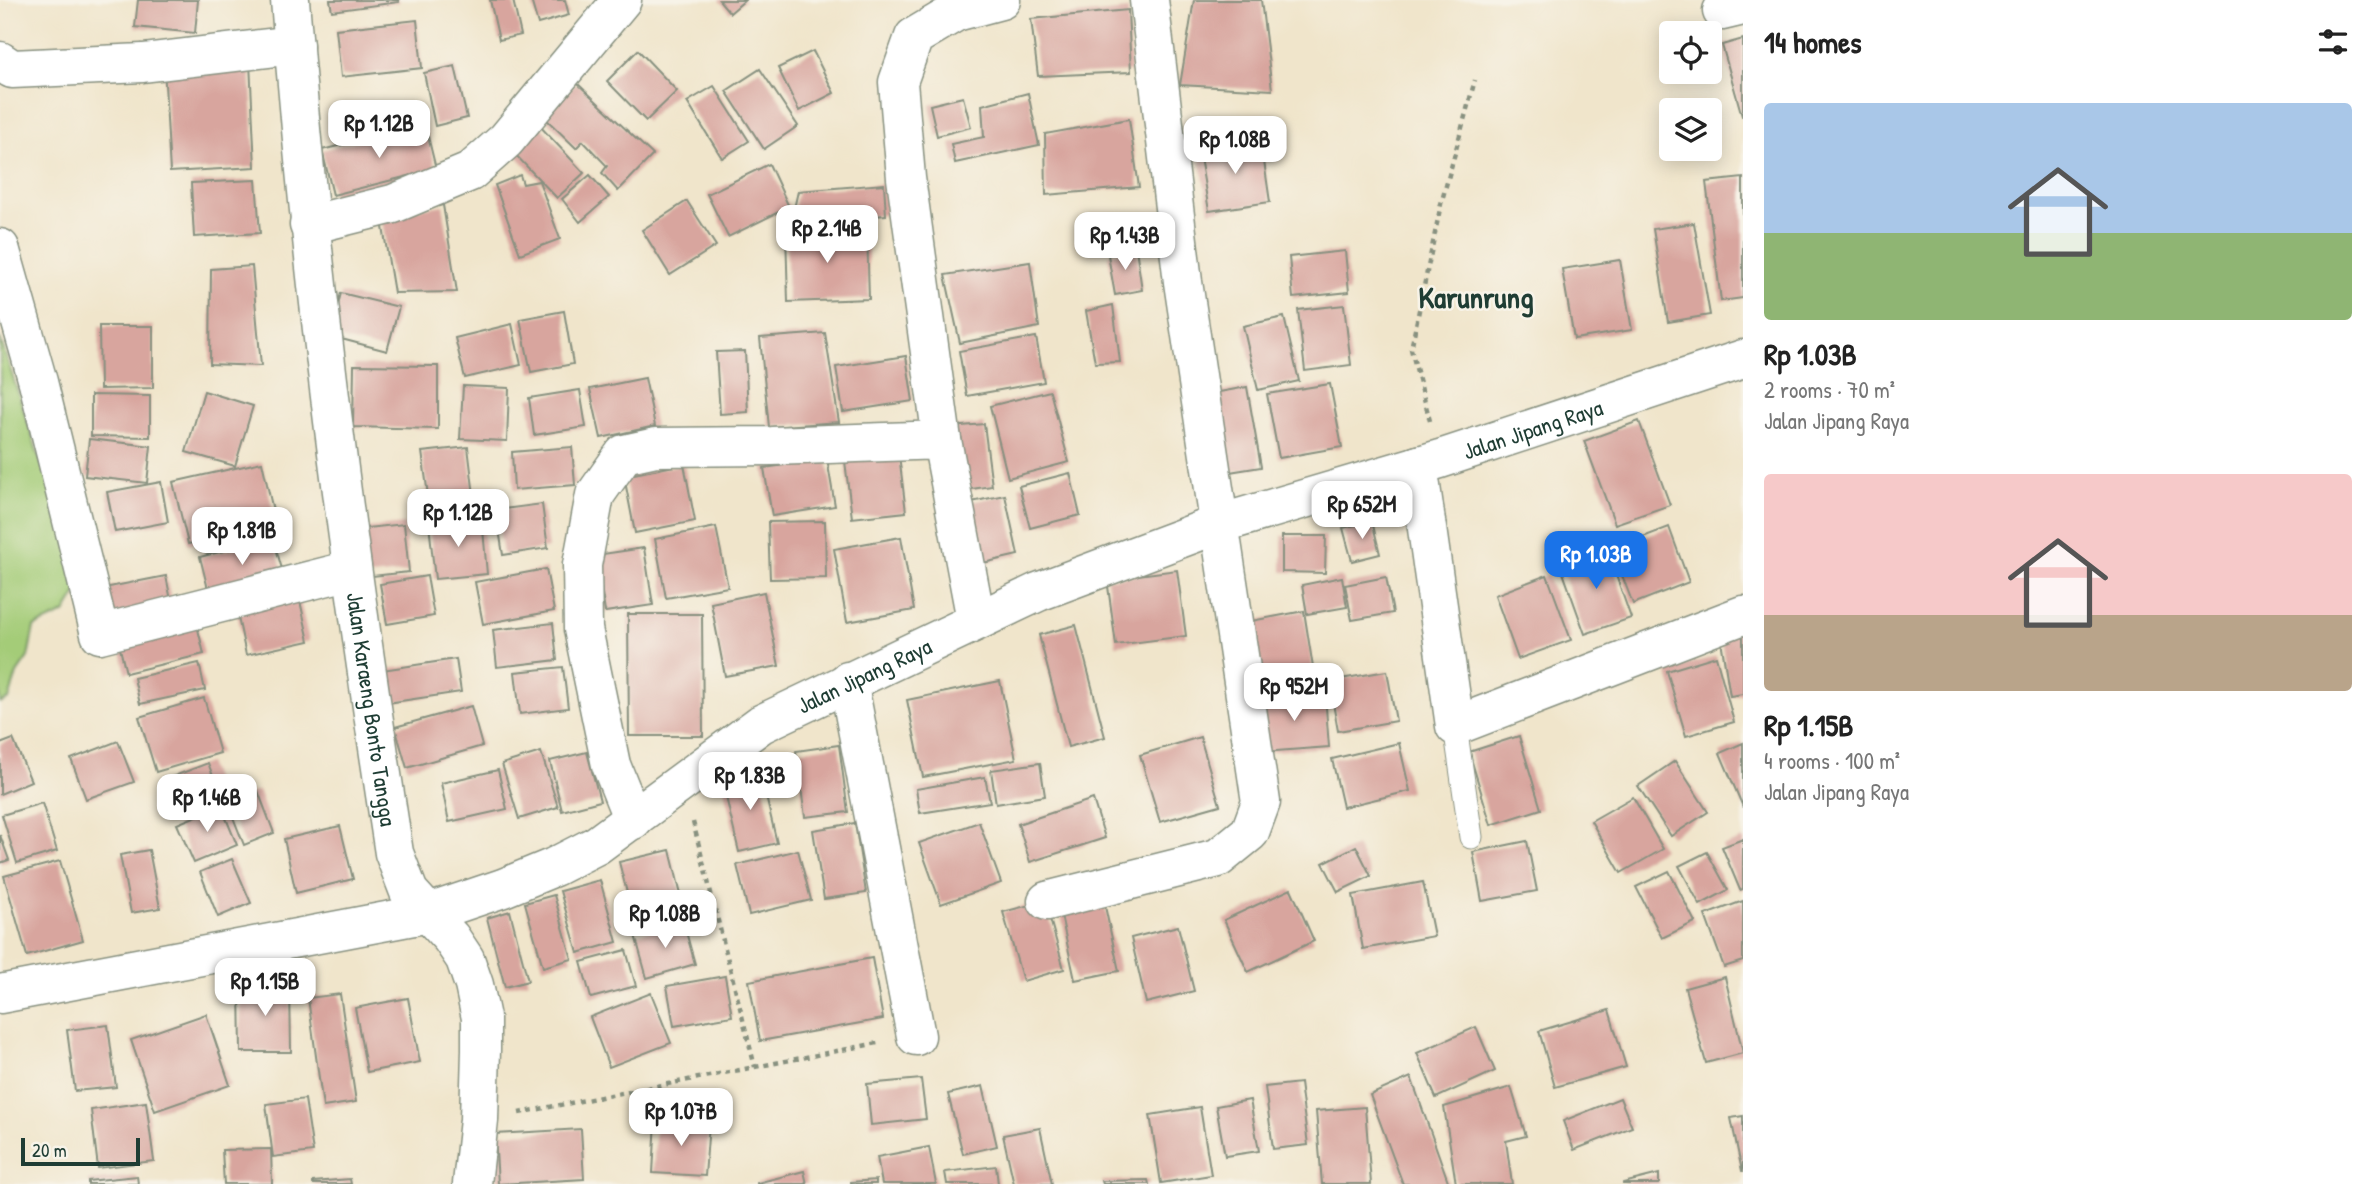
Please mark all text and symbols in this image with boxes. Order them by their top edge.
map controls [1659,21,1722,161]
button: locate [1659,21,1722,84]
text: 14 homes [1764,22,1862,62]
icon: filters [2314,23,2352,61]
button: layers [1659,98,1722,161]
pin: Rp 1.12B [307,100,451,160]
text: Rp 1.12B [344,107,414,138]
pin: Rp 1.08B [1163,116,1307,176]
text: Rp 1.08B [1200,123,1270,154]
icon: home [1995,149,2121,275]
pin: Rp 2.14B [755,205,899,265]
text: Rp 2.14B [792,212,862,243]
pin: Rp 1.43B [1053,212,1197,272]
text: Rp 1.43B [1090,219,1160,250]
district label: Karunrung [1418,277,1534,318]
text: Rp 1.03B [1764,334,1857,374]
text: 2 rooms · 70 m² [1764,374,1895,405]
street label: Jalan Jipang Raya [1459,391,1606,466]
text: Jalan Jipang Raya [1764,405,1909,436]
pin: Rp 652M [1297,482,1427,541]
text: Rp 652M [1328,488,1396,519]
pin: Rp 1.12B [386,490,530,549]
text: Rp 1.12B [423,496,493,527]
pin: Rp 1.81B [170,508,314,567]
text: Rp 1.81B [208,514,276,545]
icon: home [1995,520,2121,646]
pin: Rp 1.03B [1524,532,1668,591]
text: Rp 1.03B [1560,538,1632,569]
street label: Jalan Karaeng Bonto Tangga [340,590,405,828]
street label: Jalan Jipang Raya [792,630,936,720]
pin: Rp 952M [1229,664,1359,723]
text: Rp 952M [1260,670,1328,701]
text: Rp 1.15B [1764,705,1853,745]
text: 4 rooms · 100 m² [1764,745,1900,776]
pin: Rp 1.83B [678,752,822,812]
text: Rp 1.83B [715,759,785,790]
pin: Rp 1.46B [135,774,279,834]
text: Jalan Jipang Raya [1764,776,1909,807]
text: Rp 1.46B [173,781,241,812]
pin: Rp 1.08B [593,890,737,950]
text: Rp 1.08B [630,897,700,928]
pin: Rp 1.15B [193,958,337,1018]
text: Rp 1.15B [231,965,299,996]
pin: Rp 1.07B [609,1088,753,1148]
text: Rp 1.07B [645,1095,717,1126]
scale bar [21,1135,140,1167]
text: 20 m [32,1137,67,1163]

